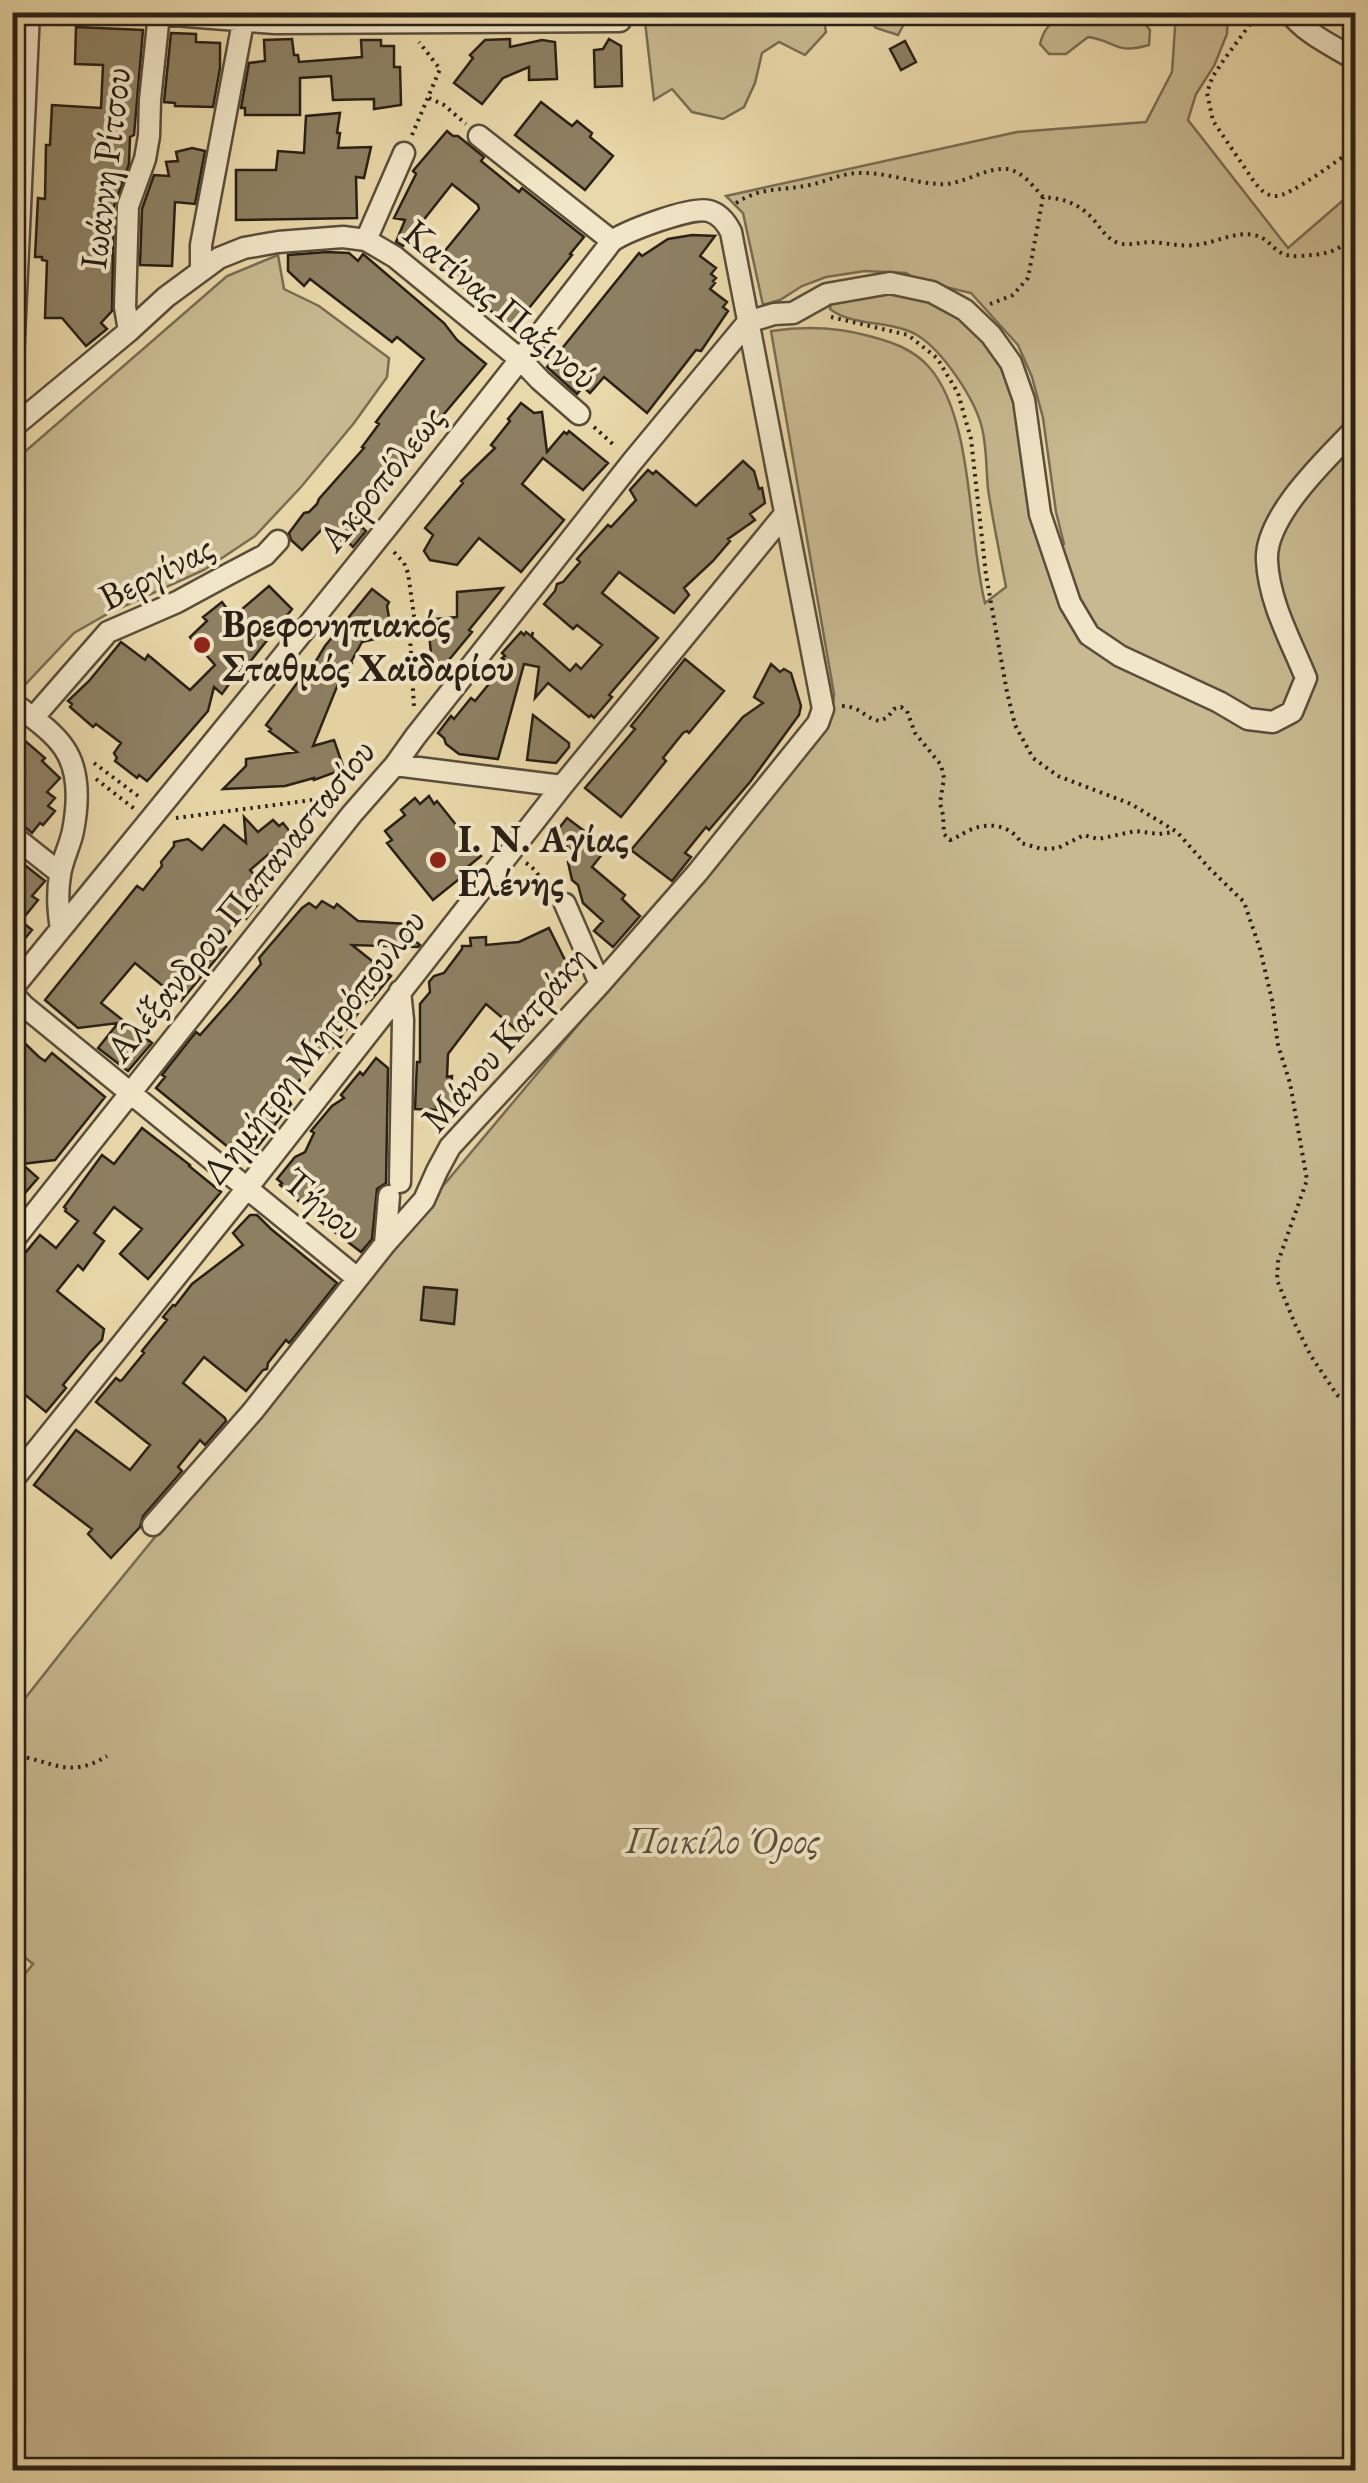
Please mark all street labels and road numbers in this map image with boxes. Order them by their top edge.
street label: Ιωάννη Ρίτσου [68,64,141,272]
street label: Κατίνας Παξινού [394,208,609,399]
street label: Ακροπόλεως [306,394,455,562]
street label: Βεργίνας [90,522,221,621]
street label: Αλέξανδρου Παπαναστασίου [93,728,385,1072]
street label: Δημήτρη Μητρόπουλου [189,898,436,1194]
street label: Μάνου Κατράκη [410,934,600,1142]
street label: Τήνου [273,1156,374,1251]

